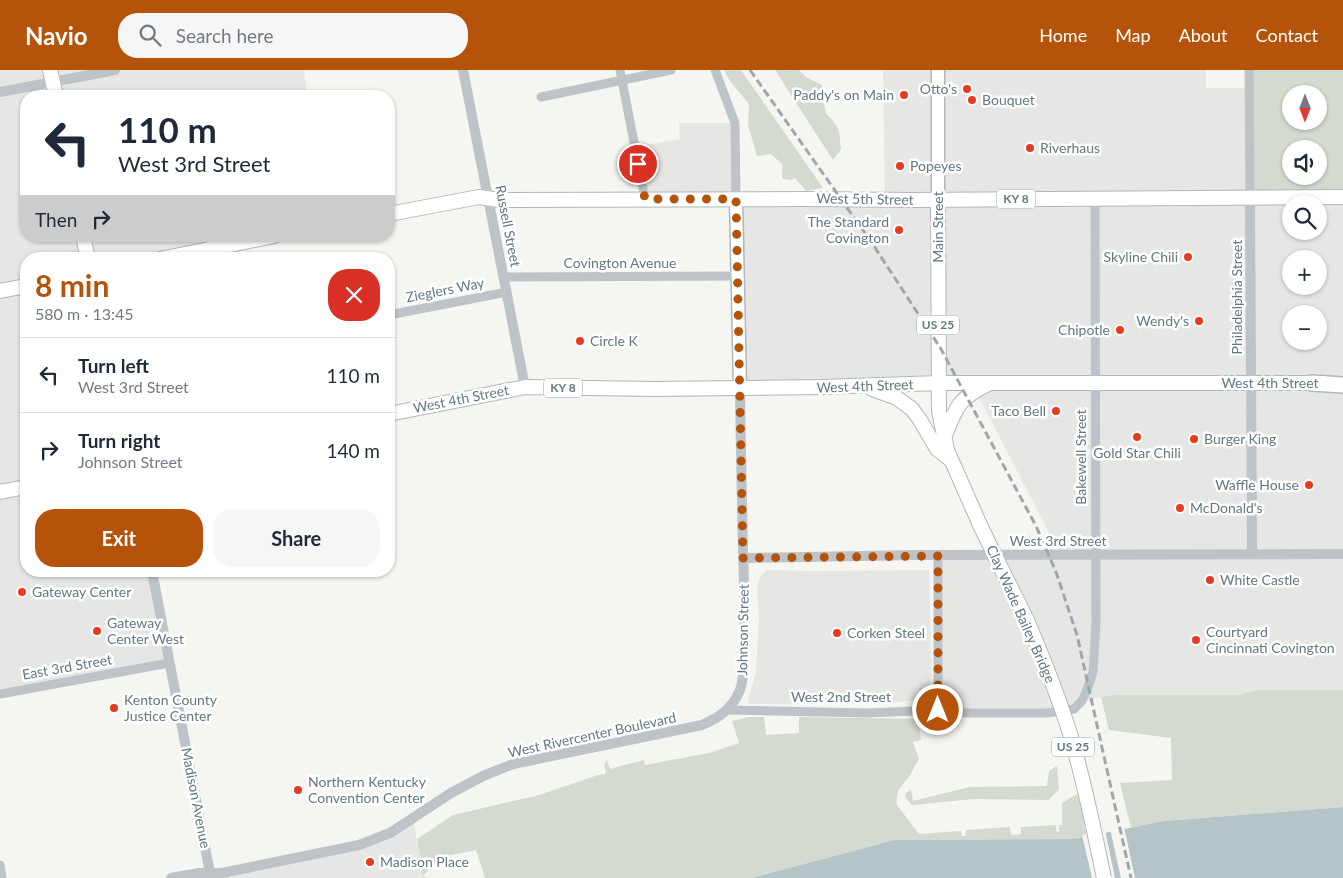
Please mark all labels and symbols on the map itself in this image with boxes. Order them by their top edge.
place label: Otto's [920,80,957,97]
marker: Otto's [961,83,973,95]
north arrow [1282,85,1328,130]
place label: Paddy's on Main [793,86,894,103]
marker: Paddy's on Main [898,89,910,101]
place label: Bouquet [982,91,1035,108]
marker: Bouquet [966,94,978,106]
place label: Riverhaus [1040,139,1100,156]
marker: Riverhaus [1024,142,1036,154]
pin [617,143,659,185]
place label: Popeyes [910,157,962,174]
marker: Popeyes [894,160,906,172]
street label: Russell Street [492,184,525,268]
street label: West 5th Street [816,189,914,208]
road number: KY 8 [997,190,1035,208]
street label: Main Street [929,191,946,263]
place label: The Standard Covington [808,213,889,246]
marker: The Standard Covington [893,224,905,236]
street label: Philadelphia Street [1228,240,1245,354]
place label: Skyline Chili [1104,248,1178,265]
marker: Skyline Chili [1182,251,1194,263]
street label: Covington Avenue [564,254,676,271]
street label: Zieglers Way [404,273,486,305]
place label: Wendy's [1136,312,1189,329]
marker: Wendy's [1193,315,1205,327]
road number: US 25 [917,316,959,334]
place label: Chipotle [1058,321,1110,338]
marker: Chipotle [1114,324,1126,336]
place label: Circle K [590,332,638,349]
marker: Circle K [574,335,586,347]
street label: West 4th Street [1221,374,1319,391]
street label: West 4th Street [816,375,914,396]
road number: KY 8 [544,378,582,398]
street label: West 4th Street [412,381,510,416]
place label: Taco Bell [991,402,1046,419]
marker: Taco Bell [1050,405,1062,417]
street label: Bakewell Street [1072,409,1089,505]
place label: Burger King [1204,430,1276,447]
marker: Gold Star Chili [1131,431,1143,443]
marker: Burger King [1188,433,1200,445]
place label: Gold Star Chili [1093,444,1181,461]
place label: Waffle House [1215,476,1299,493]
marker: Waffle House [1303,479,1315,491]
place label: McDonald's [1190,499,1263,516]
marker: McDonald's [1174,502,1186,514]
street label: West 3rd Street [1010,532,1107,549]
street label: Clay Wade Bailey Bridge [983,542,1060,685]
place label: White Castle [1220,571,1300,588]
marker: White Castle [1204,574,1216,586]
place label: Gateway Center [32,583,131,600]
street label: Johnson Street [733,584,752,676]
marker: Gateway Center [16,586,28,598]
place label: Gateway Center West [107,614,184,647]
place label: Courtyard Cincinnati Covington [1206,623,1335,656]
place label: Corken Steel [847,624,925,641]
marker: Gateway Center West [91,625,103,637]
marker: Corken Steel [831,627,843,639]
marker: Courtyard Cincinnati Covington [1190,634,1202,646]
street label: East 3rd Street [21,650,113,683]
position arrow [911,683,963,735]
street label: West 2nd Street [791,688,891,705]
place label: Kenton County Justice Center [124,691,218,724]
marker: Kenton County Justice Center [108,702,120,714]
street label: West Rivercenter Boulevard [506,708,677,761]
road number: US 25 [1052,738,1094,756]
street label: Madison Avenue [178,746,215,850]
place label: Northern Kentucky Convention Center [308,773,427,806]
marker: Northern Kentucky Convention Center [292,784,304,796]
place label: Madison Place [380,853,469,870]
marker: Madison Place [364,856,376,868]

